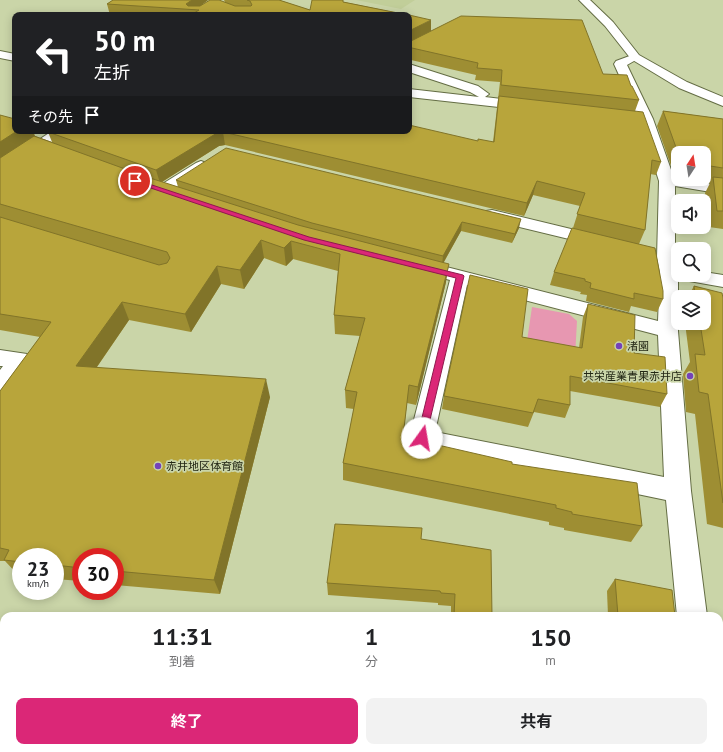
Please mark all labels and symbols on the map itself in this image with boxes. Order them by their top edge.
north arrow [671,146,711,186]
pin [118,164,152,198]
place label: 渚園 [627,339,649,353]
marker: 渚園 [614,341,624,351]
place label: 共栄産業青果赤井店 [583,369,682,383]
marker: 共栄産業青果赤井店 [685,371,695,381]
position arrow [401,417,443,459]
place label: 赤井地区体育館 [166,459,243,473]
marker: 赤井地区体育館 [153,461,163,471]
speed limit sign: 30 [72,548,124,600]

